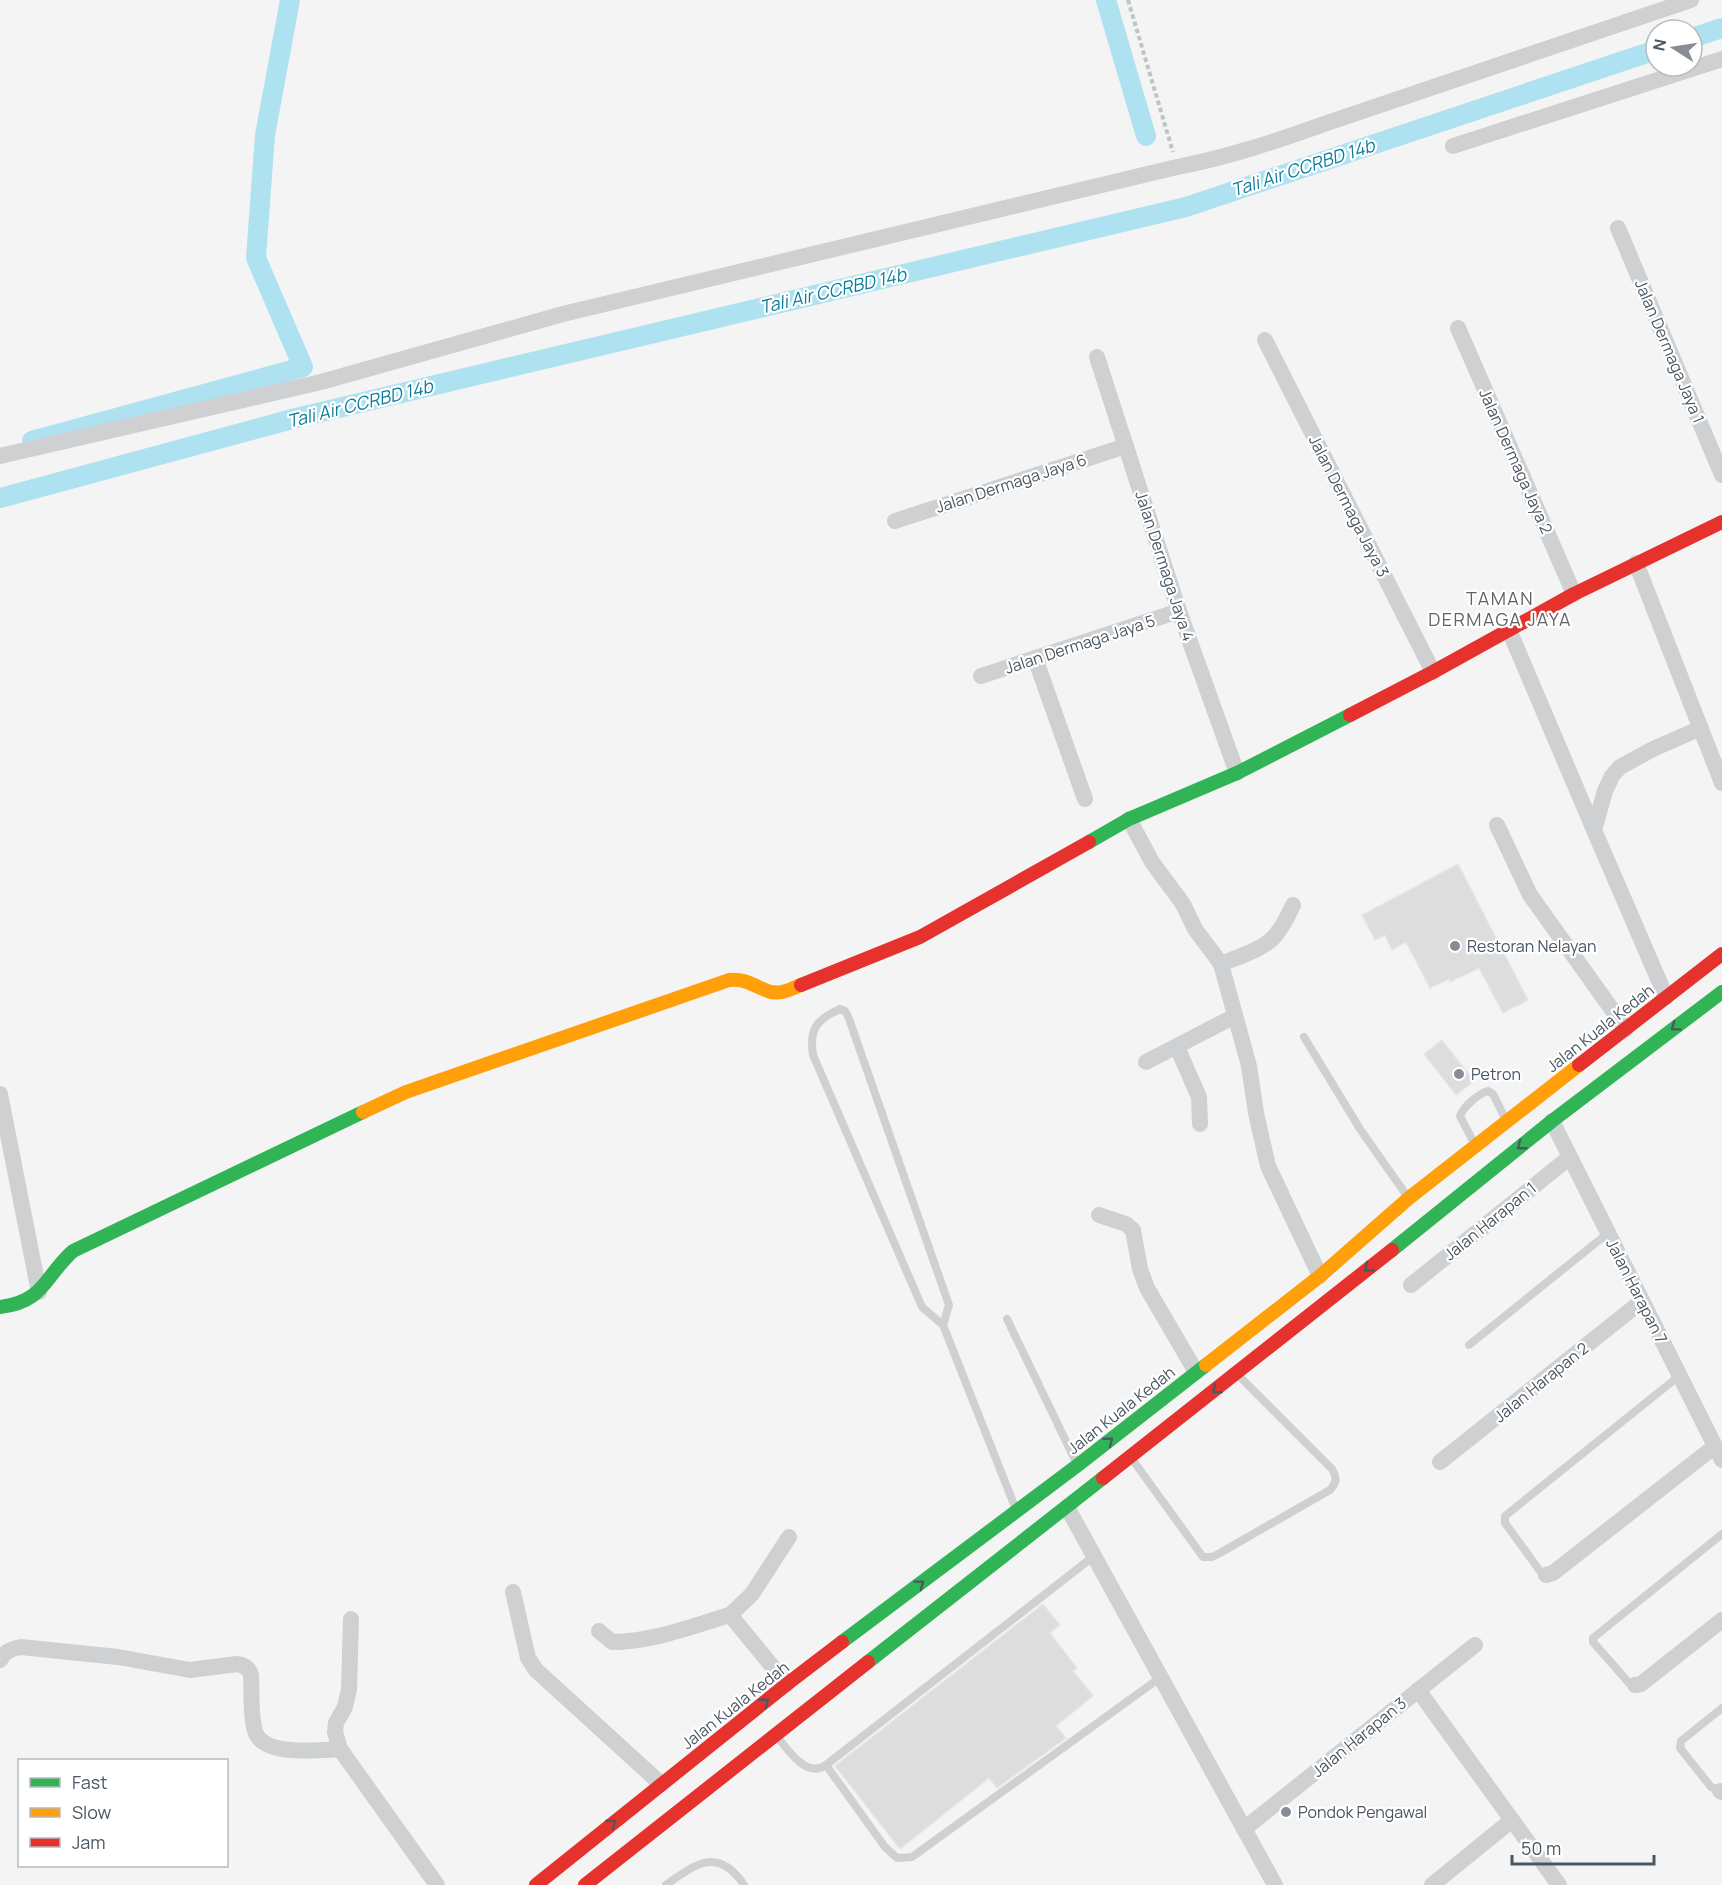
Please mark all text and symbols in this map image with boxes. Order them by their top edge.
north arrow [1644,18,1704,78]
text: N [1647,37,1671,53]
water label: Tali Air CCRBD 14b [1228,132,1379,202]
water label: Tali Air CCRBD 14b [757,261,910,319]
street label: Jalan Dermaga Jaya 1 [1630,276,1710,426]
water label: Tali Air CCRBD 14b [284,373,436,433]
street label: Jalan Dermaga Jaya 2 [1474,385,1558,537]
street label: Jalan Dermaga Jaya 3 [1304,431,1394,581]
street label: Jalan Dermaga Jaya 6 [933,448,1089,518]
street label: Jalan Dermaga Jaya 4 [1130,488,1200,644]
district label: TAMAN DERMAGA JAYA [1428,586,1572,631]
street label: Jalan Dermaga Jaya 5 [1002,609,1158,679]
place label: Restoran Nelayan [1467,935,1596,957]
marker: Restoran Nelayan [1448,939,1462,953]
street label: Jalan Kuala Kedah [1542,979,1658,1077]
one-way arrow [1671,1020,1682,1031]
place label: Petron [1471,1063,1521,1085]
marker: Petron [1452,1067,1466,1081]
one-way arrow [1517,1139,1528,1150]
street label: Jalan Harapan 1 [1439,1177,1541,1265]
street label: Jalan Harapan 7 [1601,1235,1673,1347]
one-way arrow [1364,1260,1375,1271]
street label: Jalan Harapan 2 [1489,1337,1593,1427]
street label: Jalan Kuala Kedah [1063,1361,1179,1459]
one-way arrow [1212,1382,1223,1393]
one-way arrow [1102,1437,1113,1448]
one-way arrow [914,1580,925,1591]
street label: Jalan Kuala Kedah [677,1656,793,1754]
street label: Jalan Harapan 3 [1307,1692,1411,1782]
one-way arrow [758,1698,769,1709]
legend [18,1759,228,1867]
text: Fast [72,1770,107,1794]
text: Slow [72,1800,112,1824]
place label: Pondok Pengawal [1298,1801,1427,1823]
marker: Pondok Pengawal [1279,1805,1293,1819]
one-way arrow [605,1819,616,1830]
scale bar [1512,1828,1654,1866]
text: Jam [72,1830,106,1854]
text: 50 m [1521,1836,1561,1860]

